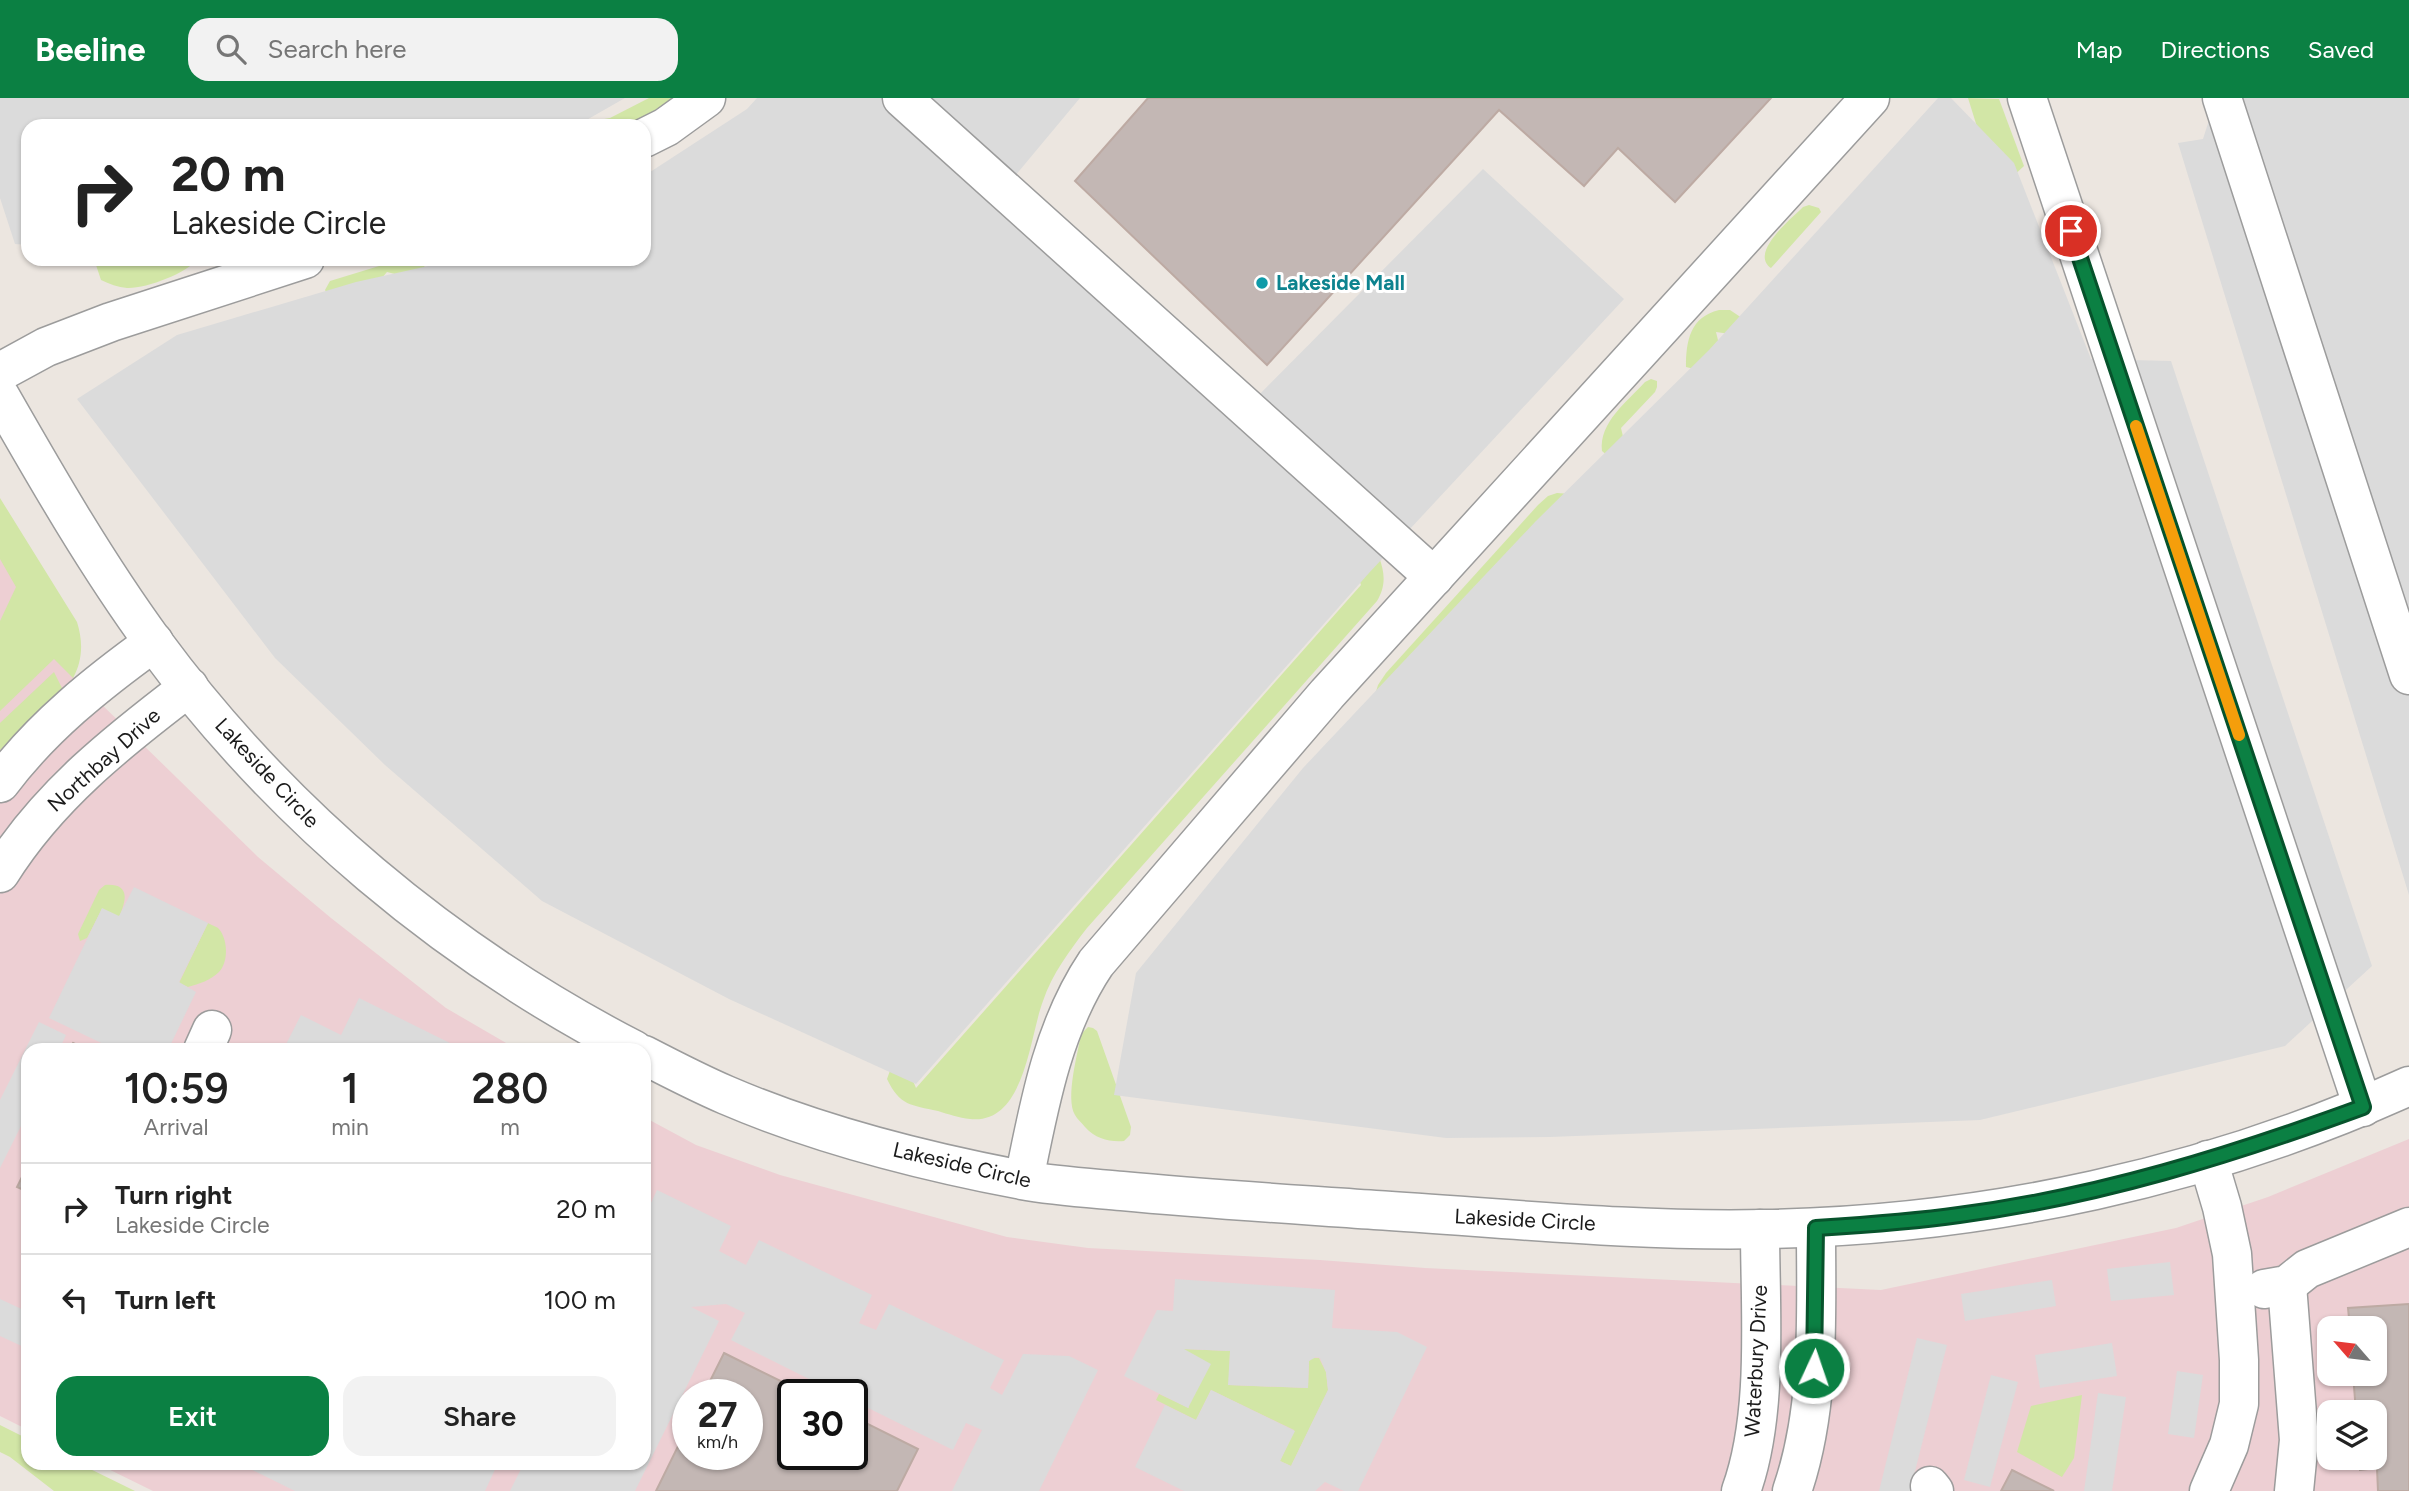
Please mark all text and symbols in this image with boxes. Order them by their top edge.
search box [188,18,678,81]
text: Beeline [35,30,146,69]
icon: search [212,30,250,68]
text: Search here [268,33,406,65]
text: Map [2076,35,2122,64]
text: Directions [2160,35,2270,64]
text: Saved [2308,35,2374,64]
text: 20 m [171,144,286,203]
icon: right [56,147,147,238]
pin [2041,201,2101,261]
text: Lakeside Circle [171,204,386,242]
icon: arrive [2052,212,2090,250]
place label: Lakeside Mall [1276,270,1405,295]
marker: Lakeside Mall [1254,275,1270,291]
street label: Northbay Drive [42,703,165,817]
street label: Lakeside Circle [210,712,325,833]
text: 10:59 [124,1063,229,1114]
text: 1 [341,1063,359,1114]
text: 280 [472,1063,548,1114]
text: Arrival [144,1113,209,1141]
text: min [331,1113,369,1141]
text: m [500,1113,520,1141]
street label: Lakeside Circle [890,1136,1034,1193]
text: Turn right [115,1179,232,1211]
icon: right [56,1190,94,1228]
text: 20 m [556,1193,616,1225]
street label: Lakeside Circle [1454,1203,1596,1236]
text: Lakeside Circle [115,1211,270,1239]
icon: left [56,1281,94,1319]
text: Turn left [115,1284,216,1316]
text: 100 m [543,1284,616,1316]
street label: Waterbury Drive [1739,1284,1772,1438]
north arrow [2317,1316,2387,1386]
map controls [2317,1316,2387,1470]
position arrow [1777,1331,1851,1405]
button: Exit [56,1376,329,1456]
button: Share [343,1376,616,1456]
speed limit sign: 30 [777,1379,868,1470]
text: 27 [698,1394,737,1436]
button: layers [2317,1400,2387,1470]
text: km/h [697,1431,738,1453]

